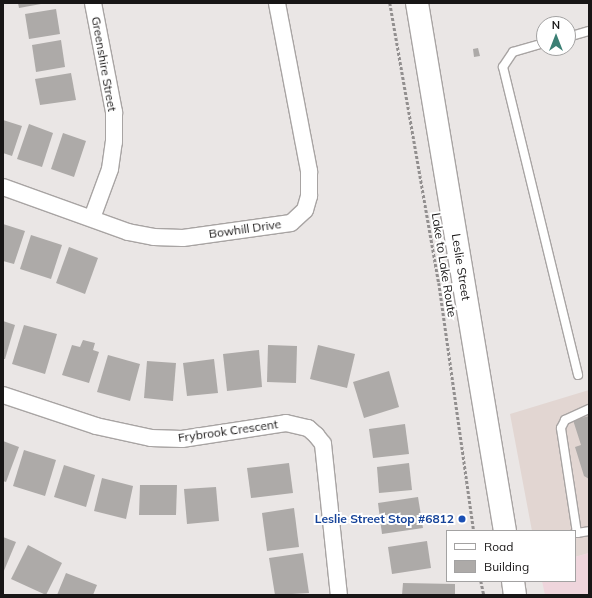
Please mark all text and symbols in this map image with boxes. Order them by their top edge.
street label: Greenshire Street [89,15,119,113]
north arrow [536,16,576,56]
text: N [552,18,560,32]
street label: Lake to Lake Route [429,212,459,318]
street label: Bowhill Drive [208,217,282,241]
street label: Leslie Street [449,233,473,301]
street label: Frybrook Crescent [177,417,279,445]
place label: Leslie Street Stop #6812 [315,512,454,526]
marker: Leslie Street Stop #6812 [457,514,467,524]
legend [446,530,576,582]
text: Road [484,539,513,554]
text: Building [484,559,529,574]

